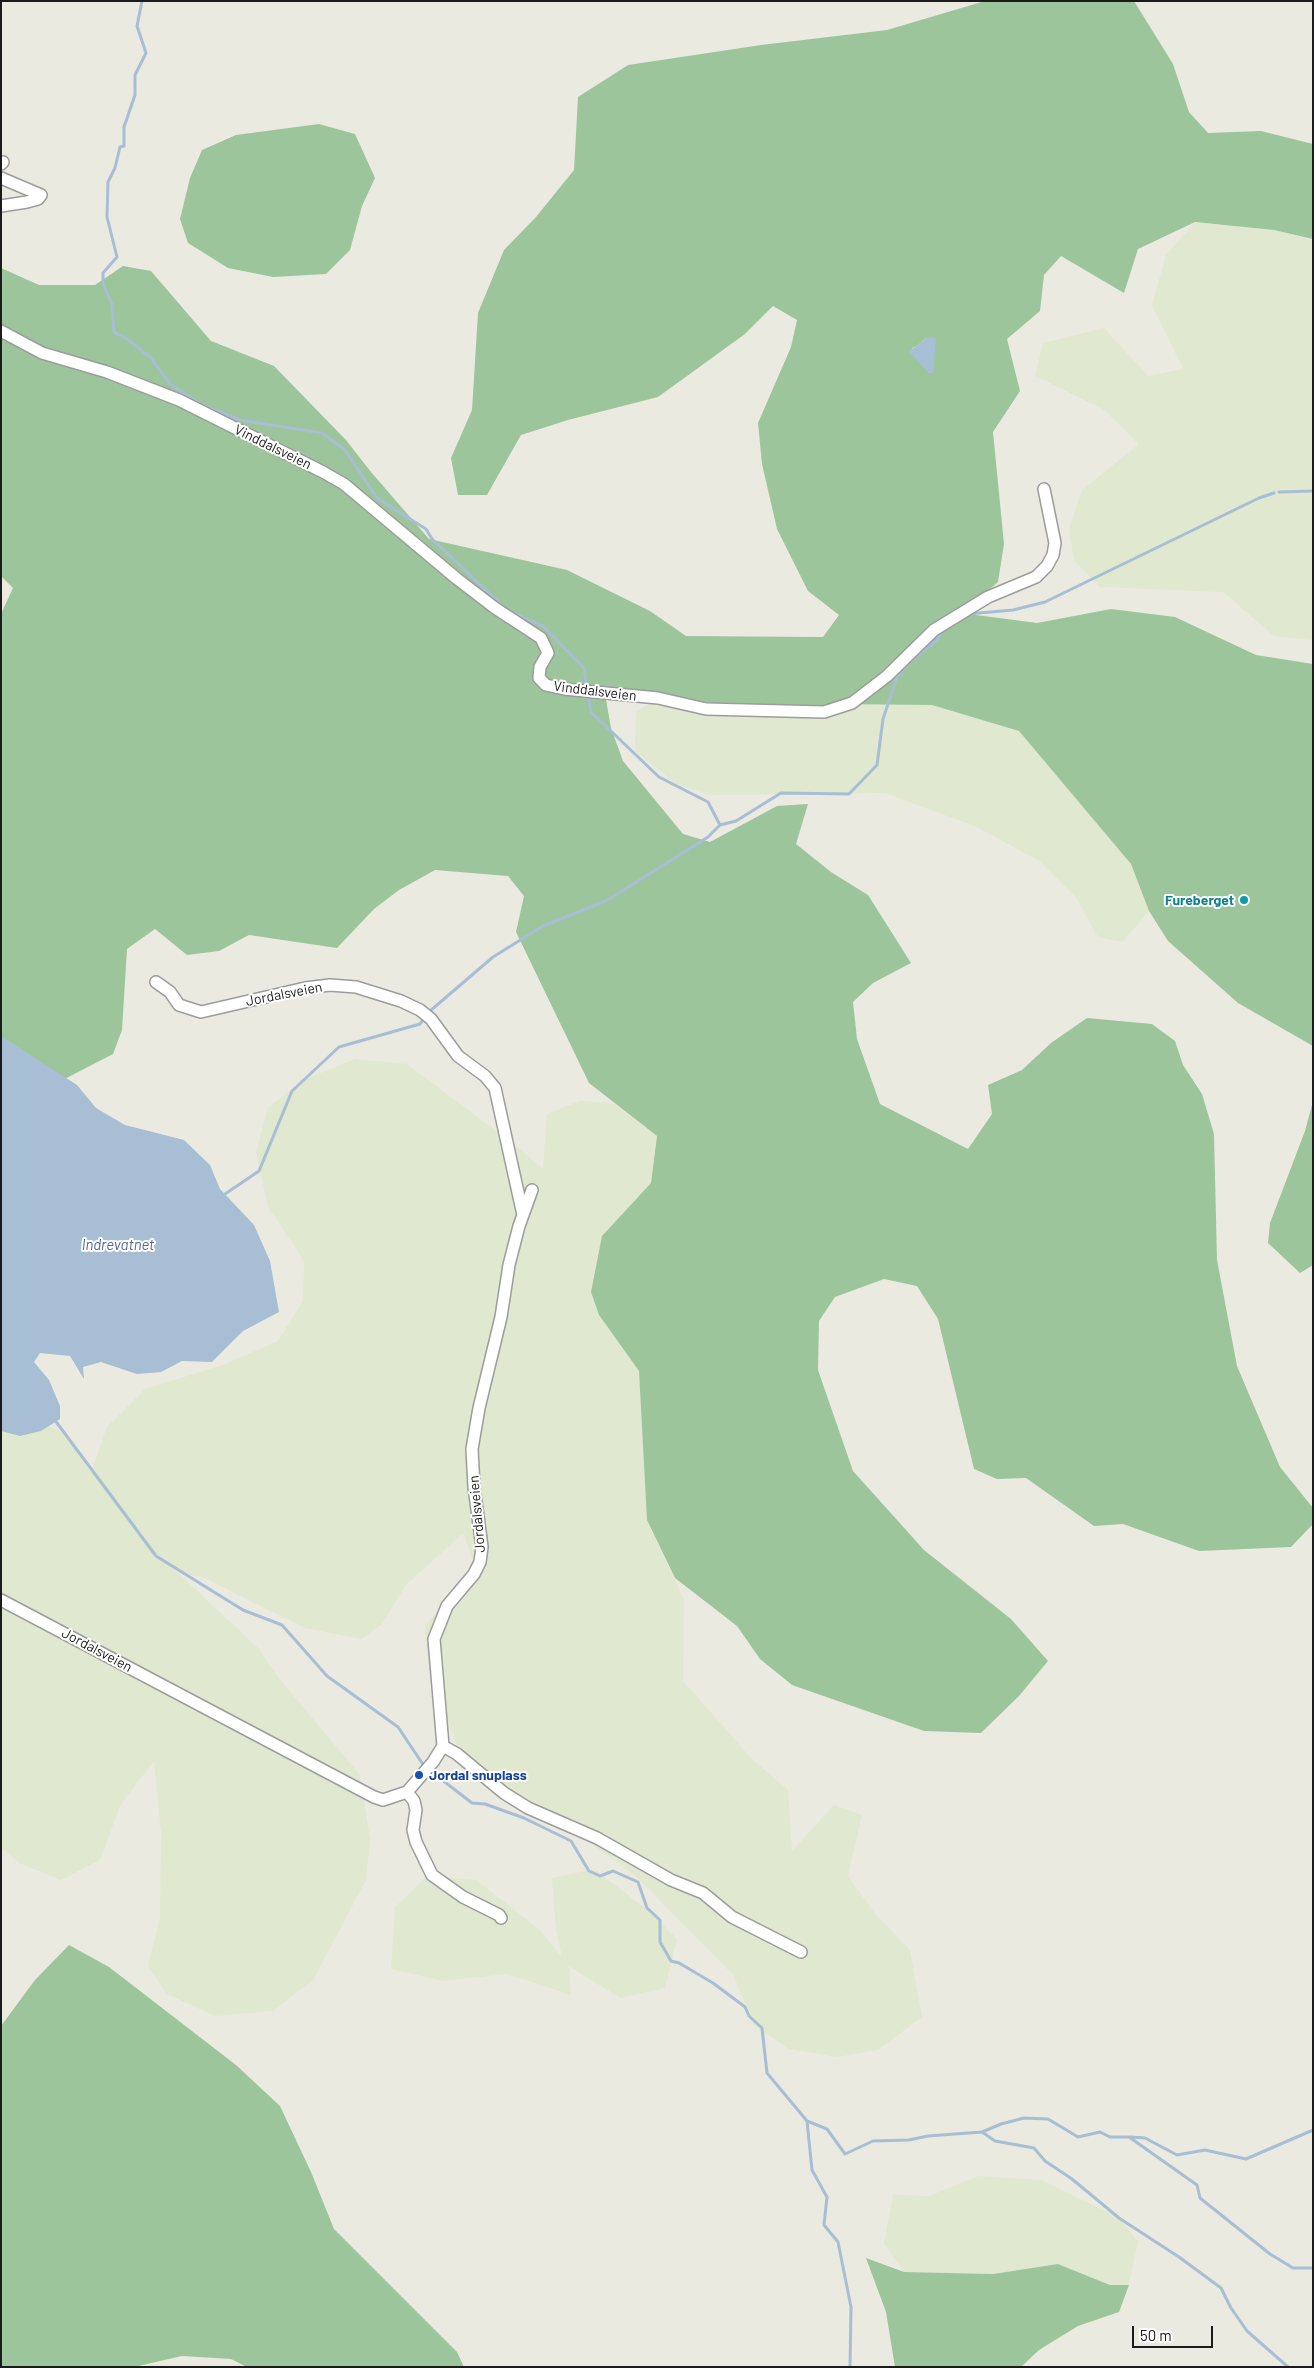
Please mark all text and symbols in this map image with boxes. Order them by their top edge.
street label: Vinddalsveien [232,421,314,473]
street label: Vinddalsveien [552,678,638,704]
place label: Fureberget [1165,892,1234,908]
marker: Fureberget [1238,894,1250,906]
street label: Jordalsveien [244,978,324,1010]
water label: Indrevatnet [82,1236,154,1254]
street label: Jordalsveien [465,1475,489,1553]
street label: Jordalsveien [59,1624,135,1676]
place label: Jordal snuplass [429,1767,527,1783]
marker: Jordal snuplass [413,1769,425,1781]
scale bar [1134,2316,1215,2348]
text: 50 m [1140,2326,1172,2344]

